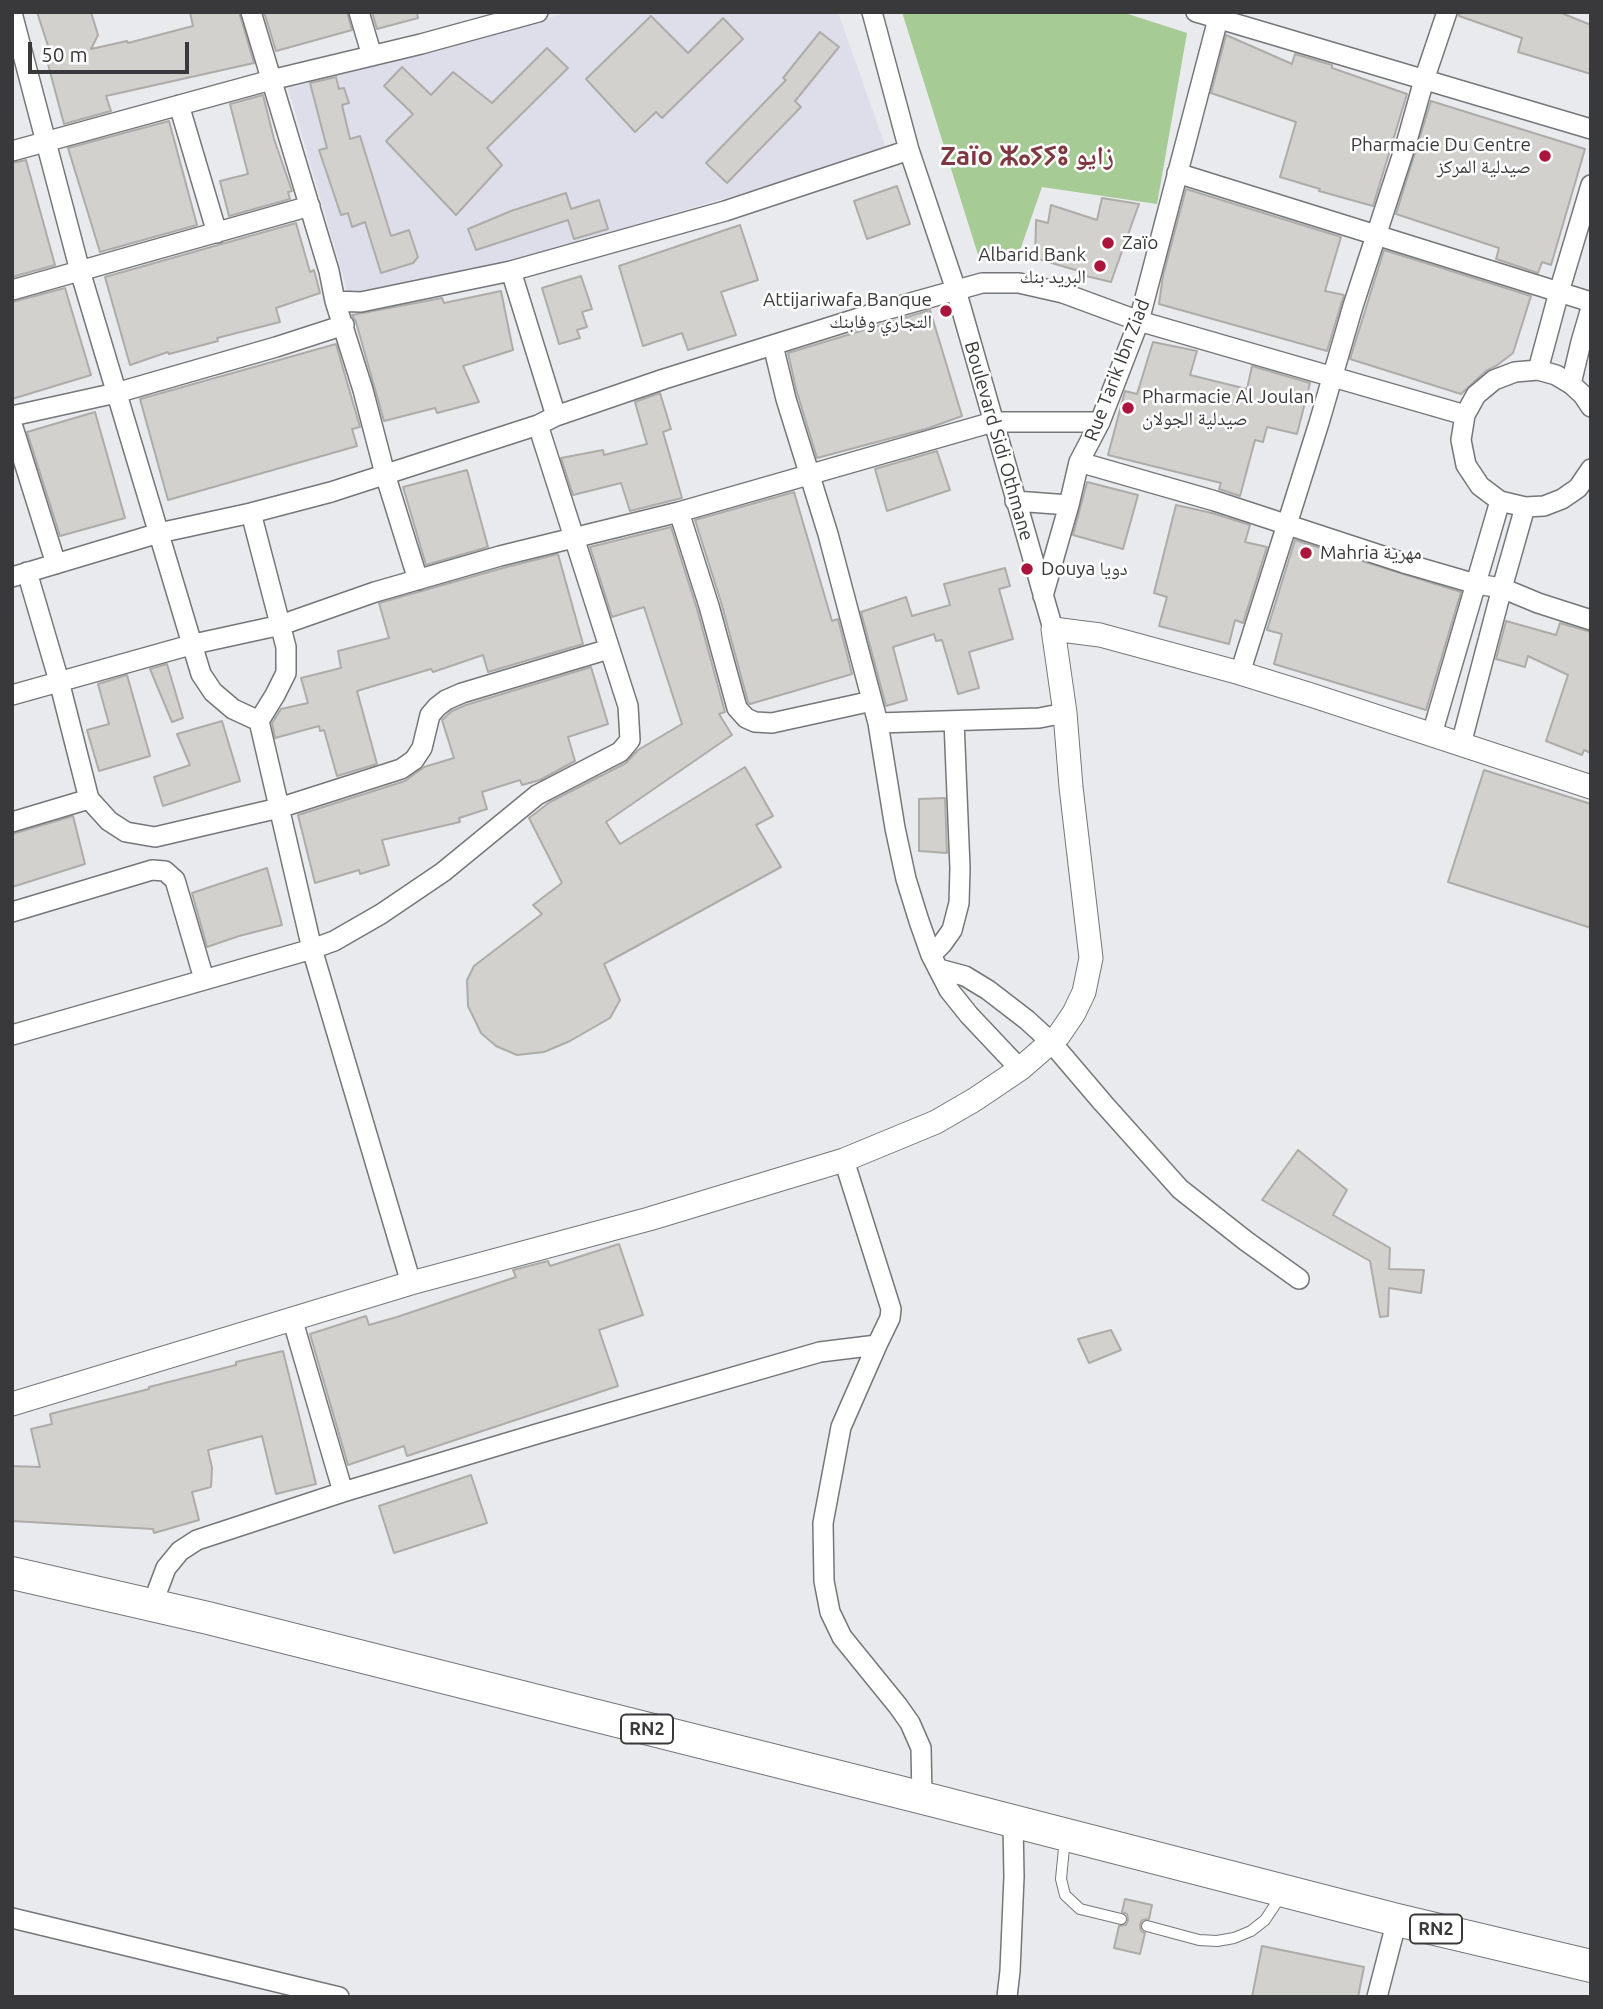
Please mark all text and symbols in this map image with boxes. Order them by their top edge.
scale bar [32,28,192,72]
text: 50 m [41,42,88,66]
place label: Pharmacie Du Centre صيدلية المركز [1351,134,1531,178]
district label: Zaïo ⵣⴰⵢⵢⵓ زايو [940,140,1114,172]
marker: Pharmacie Du Centre صيدلية المركز [1537,148,1553,164]
place label: Zaïo [1122,232,1158,254]
marker: Zaïo [1100,235,1116,251]
place label: Albarid Bank البريد بنك [978,244,1086,288]
marker: Albarid Bank البريد بنك [1092,258,1108,274]
place label: Attijariwafa Banque التجاري وفابنك [763,289,932,333]
street label: Rue Tarik Ibn Ziad [1079,296,1155,444]
marker: Attijariwafa Banque التجاري وفابنك [938,303,954,319]
street label: Boulevard Sidi Othmane [960,339,1038,543]
place label: Pharmacie Al Joulan صيدلية الجولان [1142,386,1314,430]
marker: Pharmacie Al Joulan صيدلية الجولان [1120,400,1136,416]
place label: Mahria مهرية [1320,542,1422,564]
marker: Mahria مهرية [1298,545,1314,561]
place label: Douya دويا [1041,558,1128,580]
marker: Douya دويا [1019,561,1035,577]
road number: RN2 [621,1714,673,1744]
road number: RN2 [1410,1914,1462,1943]

